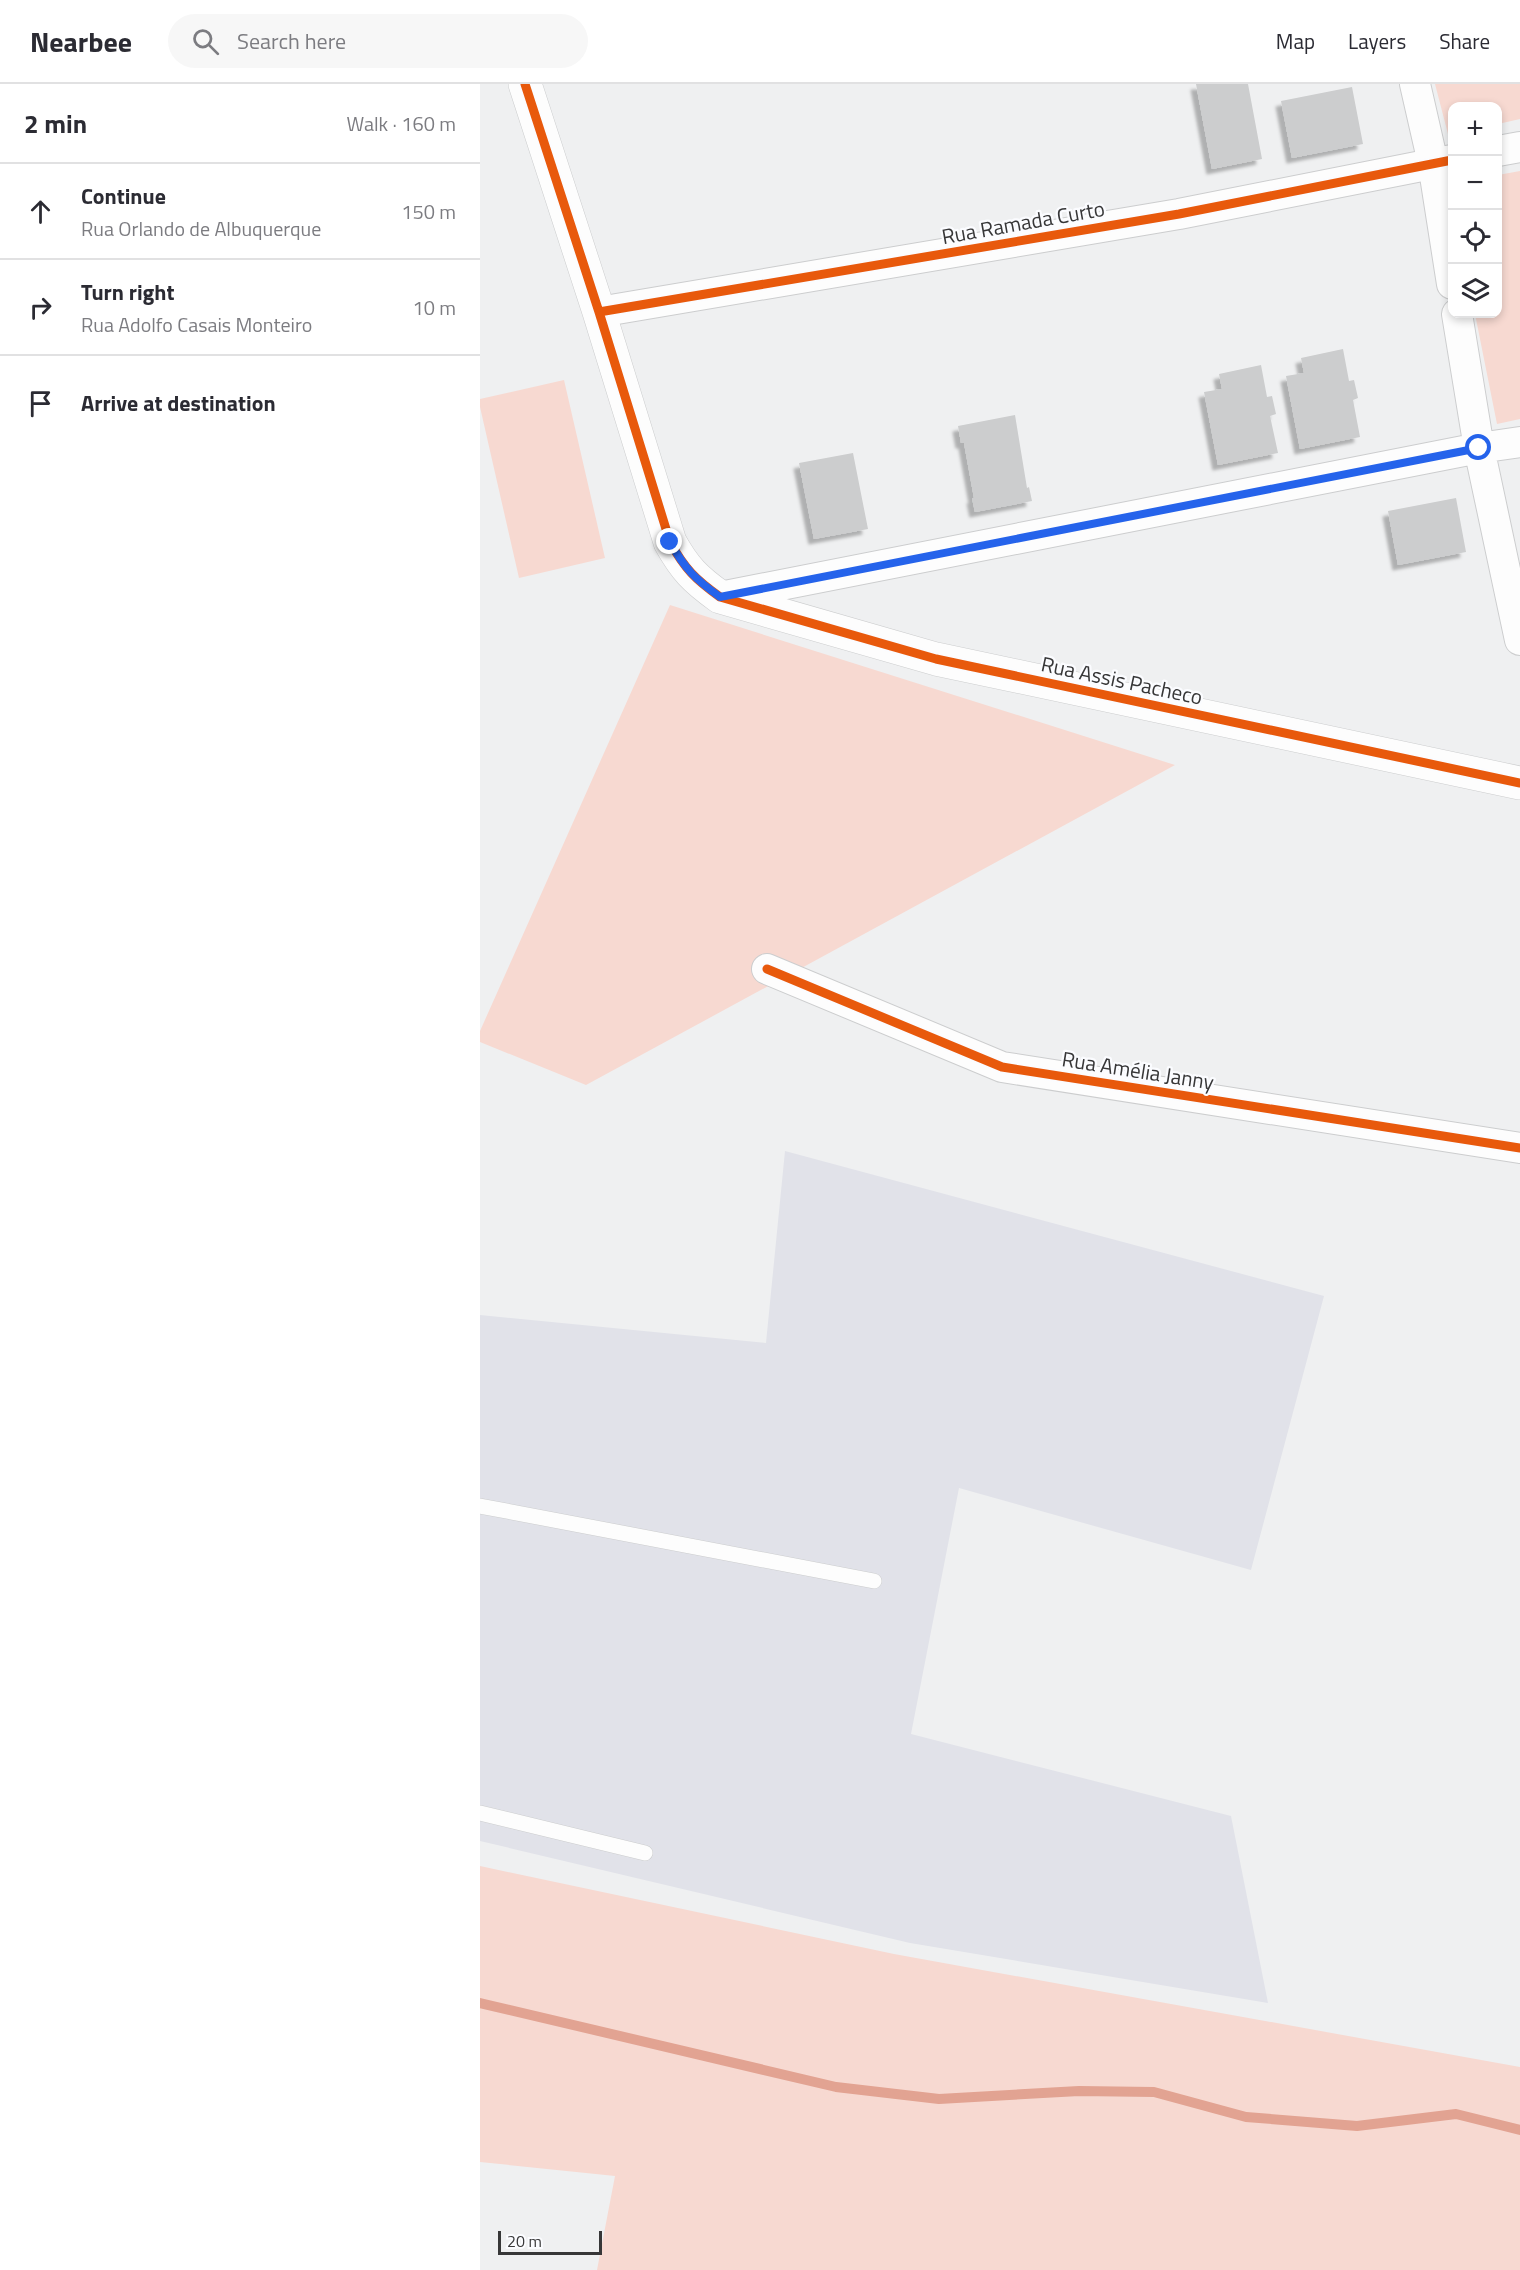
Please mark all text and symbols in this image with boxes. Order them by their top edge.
search box [168,14,588,68]
text: Nearbee [30,20,132,63]
text: Search here [237,24,346,58]
icon: search [189,25,222,58]
text: Map [1276,25,1315,57]
text: Layers [1348,25,1406,57]
text: Share [1439,25,1490,57]
map controls [1448,102,1502,318]
button: + [1448,102,1502,156]
text: 2 min [24,104,87,143]
text: Walk · 160 m [347,108,456,139]
button: − [1448,156,1502,210]
text: Continue [81,179,166,213]
street label: Rua Ramada Curto [939,192,1107,252]
icon: ahead [24,195,57,228]
text: 150 m [401,196,456,227]
button: locate [1448,210,1502,264]
text: Rua Orlando de Albuquerque [81,213,321,244]
button: layers [1448,264,1502,318]
text: Turn right [81,275,175,309]
icon: right [24,291,57,324]
text: 10 m [412,292,456,323]
text: Rua Adolfo Casais Monteiro [81,309,312,340]
text: Arrive at destination [81,386,276,420]
icon: arrive [24,387,57,420]
route start [1465,434,1491,460]
route end [656,528,682,554]
street label: Rua Assis Pacheco [1038,647,1206,713]
street label: Rua Amélia Janny [1060,1042,1216,1098]
scale bar [498,2228,602,2256]
text: 20 m [507,2229,542,2253]

